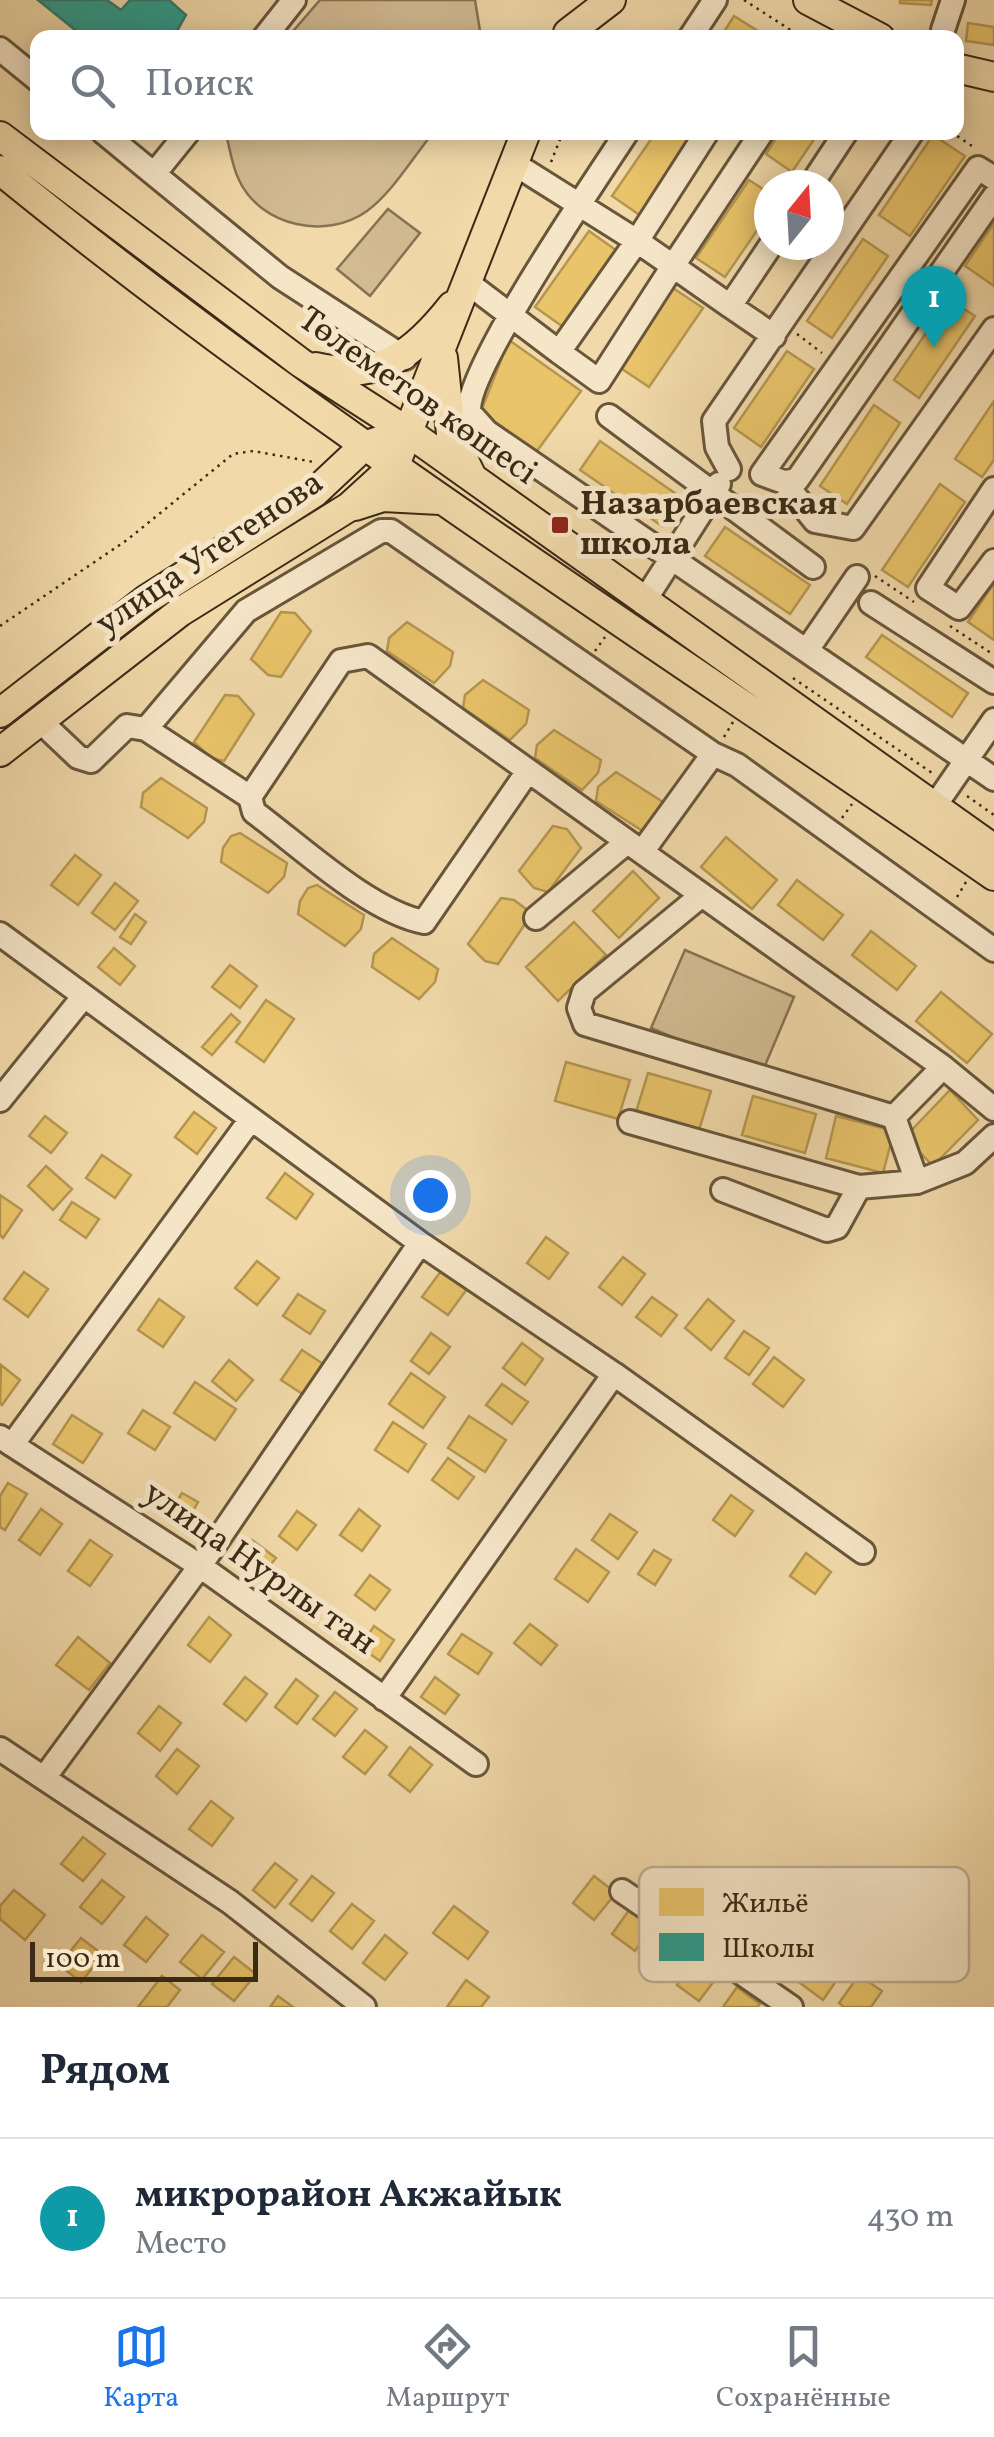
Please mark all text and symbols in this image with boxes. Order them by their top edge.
search box [30,30,964,140]
icon: search [65,58,120,113]
text: Поиск [145,59,254,112]
north arrow [754,170,844,260]
pin: 1 [902,266,966,348]
street label: Төлеметов көшесі [288,296,546,498]
street label: улица Утегенова [86,460,334,648]
place label: Назарбаевская школа [580,481,837,569]
marker: Назарбаевская школа [549,514,571,536]
your location [405,1170,456,1221]
street label: улица Нурлы тан [133,1470,385,1668]
legend [639,1867,969,1982]
text: Жильё [722,1885,808,1924]
text: Школы [722,1930,815,1969]
scale bar [30,1937,258,1982]
text: 100 m [45,1940,120,1979]
text: Рядом [40,2043,170,2102]
text: микрорайон Акжайык [135,2170,562,2223]
text: 1 [66,2196,79,2240]
text: 430 m [866,2196,954,2240]
text: Место [135,2223,227,2267]
tab: Карта [103,2319,179,2418]
tab: Маршрут [386,2319,509,2418]
tab: Сохранённые [716,2319,891,2418]

